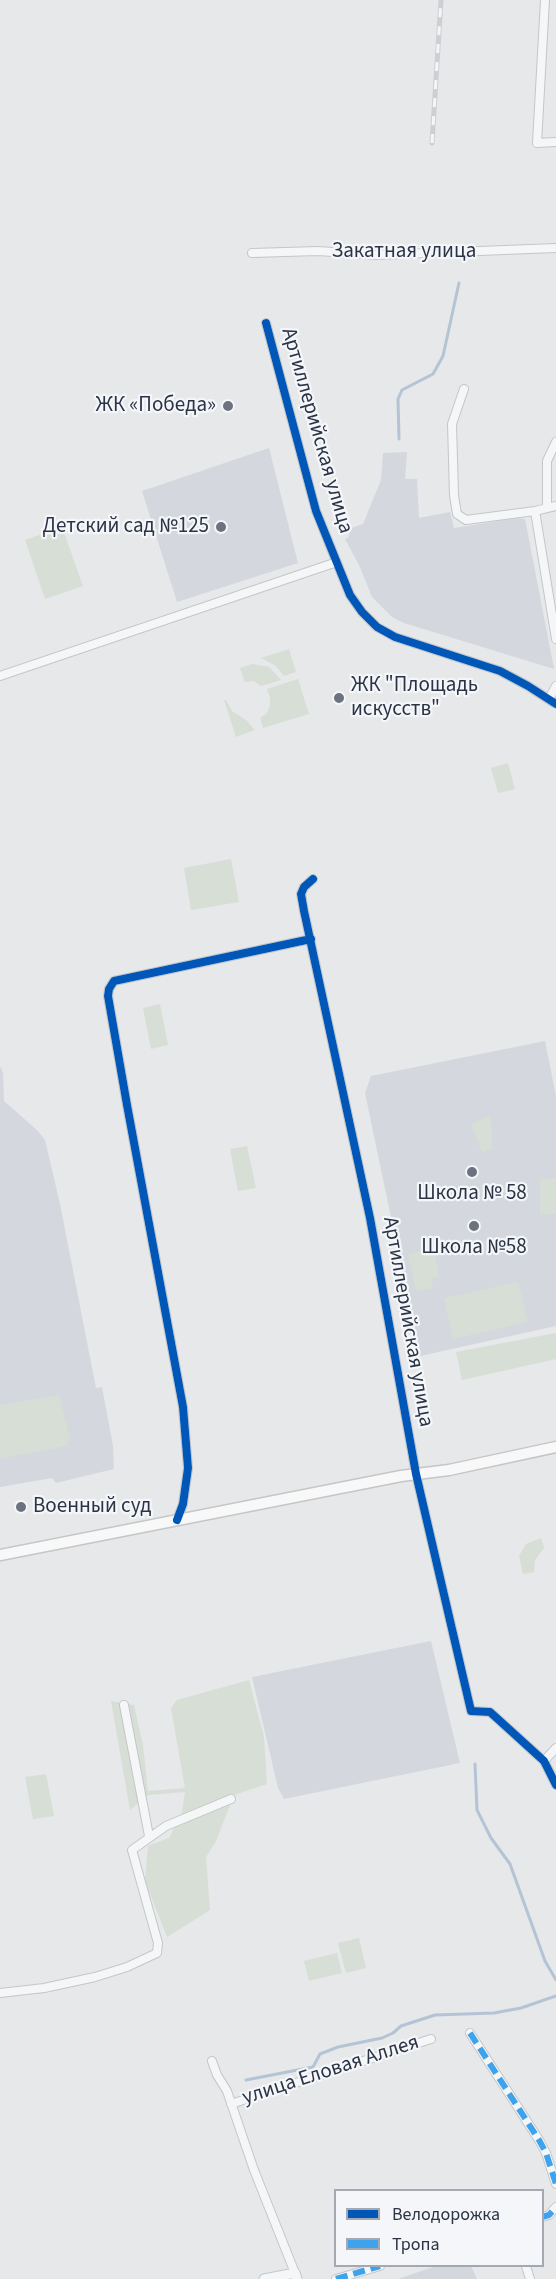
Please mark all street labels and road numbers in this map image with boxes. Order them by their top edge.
street label: Закатная улица [332,239,476,265]
street label: Артиллерийская улица [275,325,357,537]
street label: Артиллерийская улица [376,1215,438,1429]
street label: улица Еловая Аллея [239,2031,423,2111]

